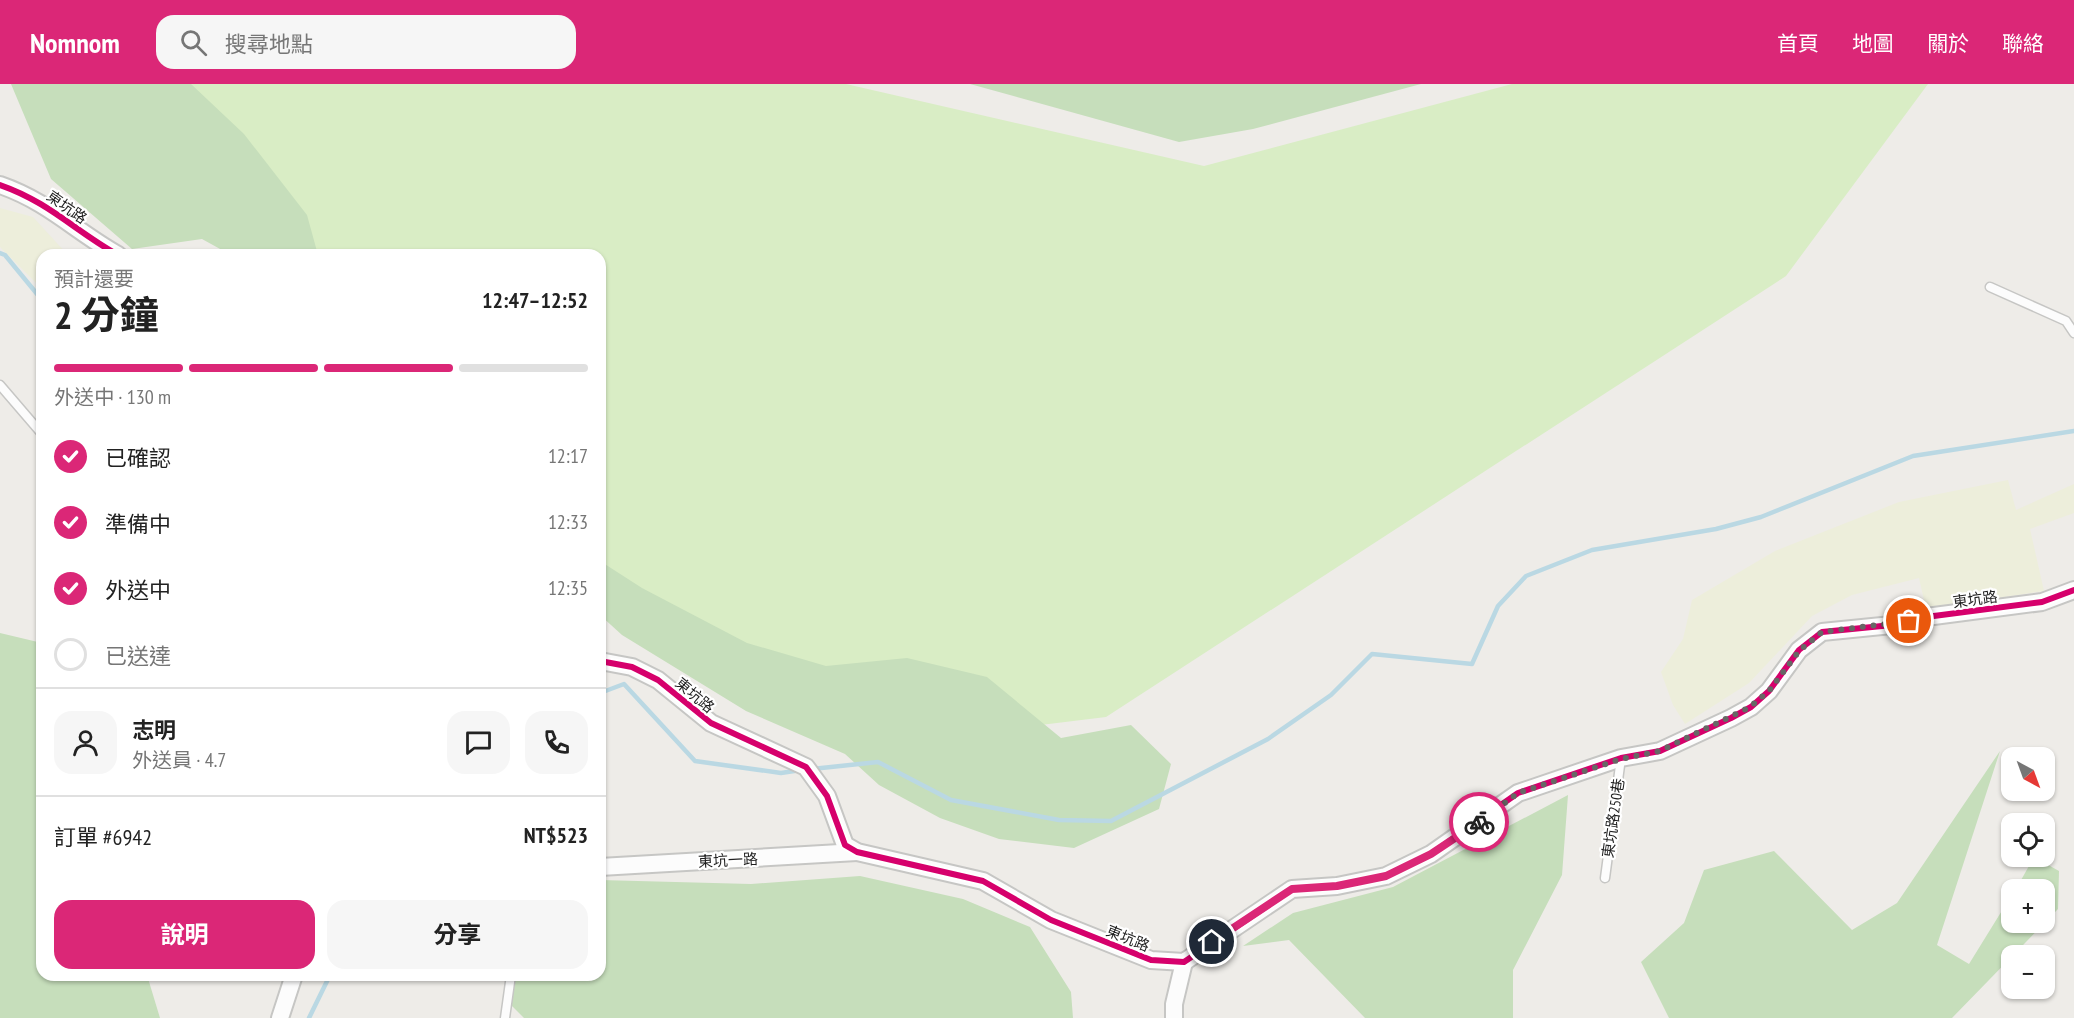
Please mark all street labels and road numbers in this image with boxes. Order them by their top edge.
street label: 東坑路 [43,186,91,228]
street label: 東坑路 [1951,586,1999,612]
street label: 東坑路 [672,673,718,717]
street label: 東坑路250巷 [1598,777,1628,859]
street label: 東坑一路 [698,849,758,871]
street label: 東坑路 [1104,921,1152,955]

